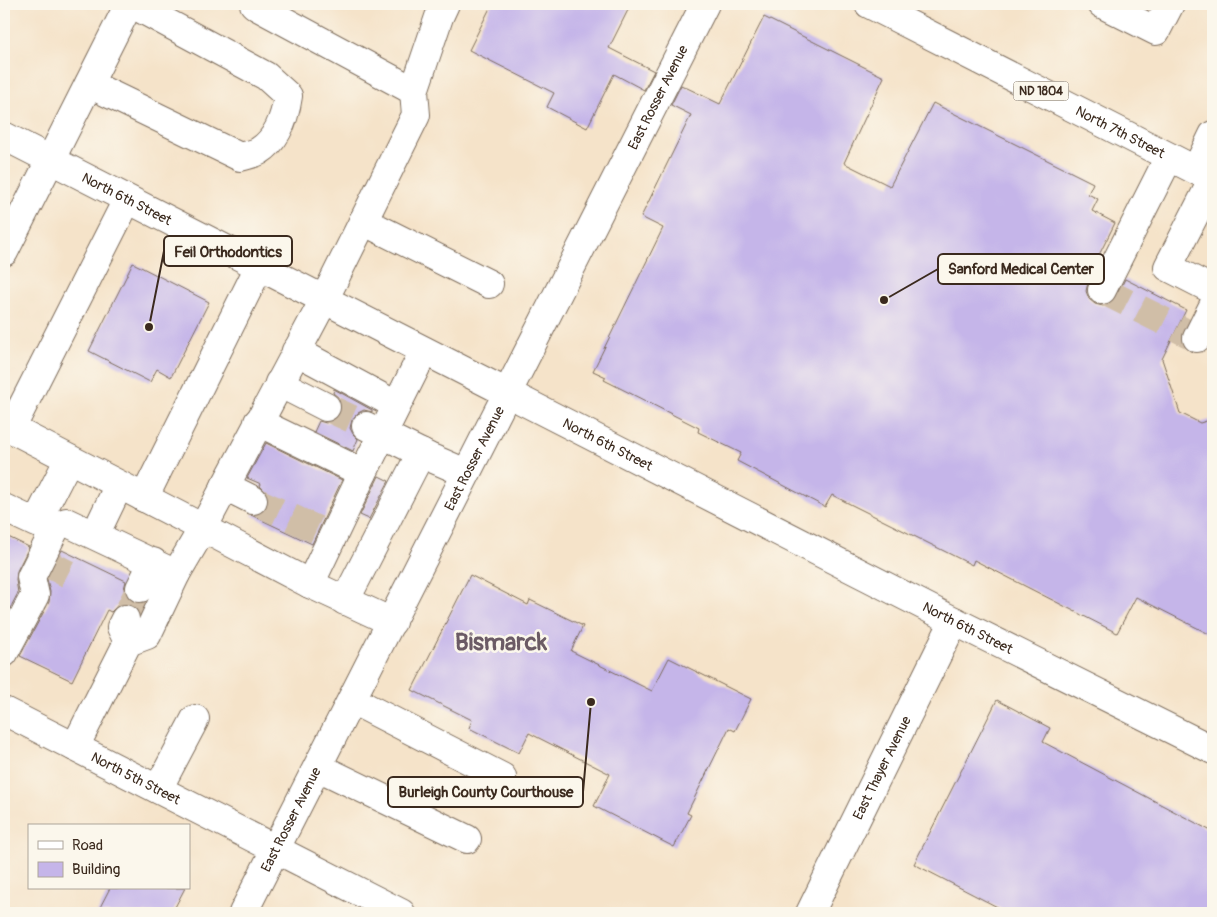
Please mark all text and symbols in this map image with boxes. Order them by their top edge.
street label: East Rosser Avenue [624,42,692,153]
road number: ND 1804 [1014,82,1068,100]
street label: North 7th Street [1073,103,1168,162]
street label: North 6th Street [79,169,175,229]
callout: Feil Orthodontics [164,236,292,266]
text: Feil Orthodontics [174,243,282,262]
callout: Sanford Medical Center [938,254,1104,284]
text: Sanford Medical Center [948,260,1095,279]
street label: East Rosser Avenue [441,403,508,514]
street label: North 6th Street [560,415,656,475]
street label: North 6th Street [920,598,1016,658]
district label: Bismarck [455,628,548,657]
street label: East Thayer Avenue [849,713,915,823]
street label: North 5th Street [88,749,184,809]
street label: East Rosser Avenue [257,764,325,875]
callout: Burleigh County Courthouse [388,777,583,807]
text: Burleigh County Courthouse [399,783,574,802]
legend [28,824,190,890]
text: Road [72,836,103,855]
text: Building [72,860,120,879]

